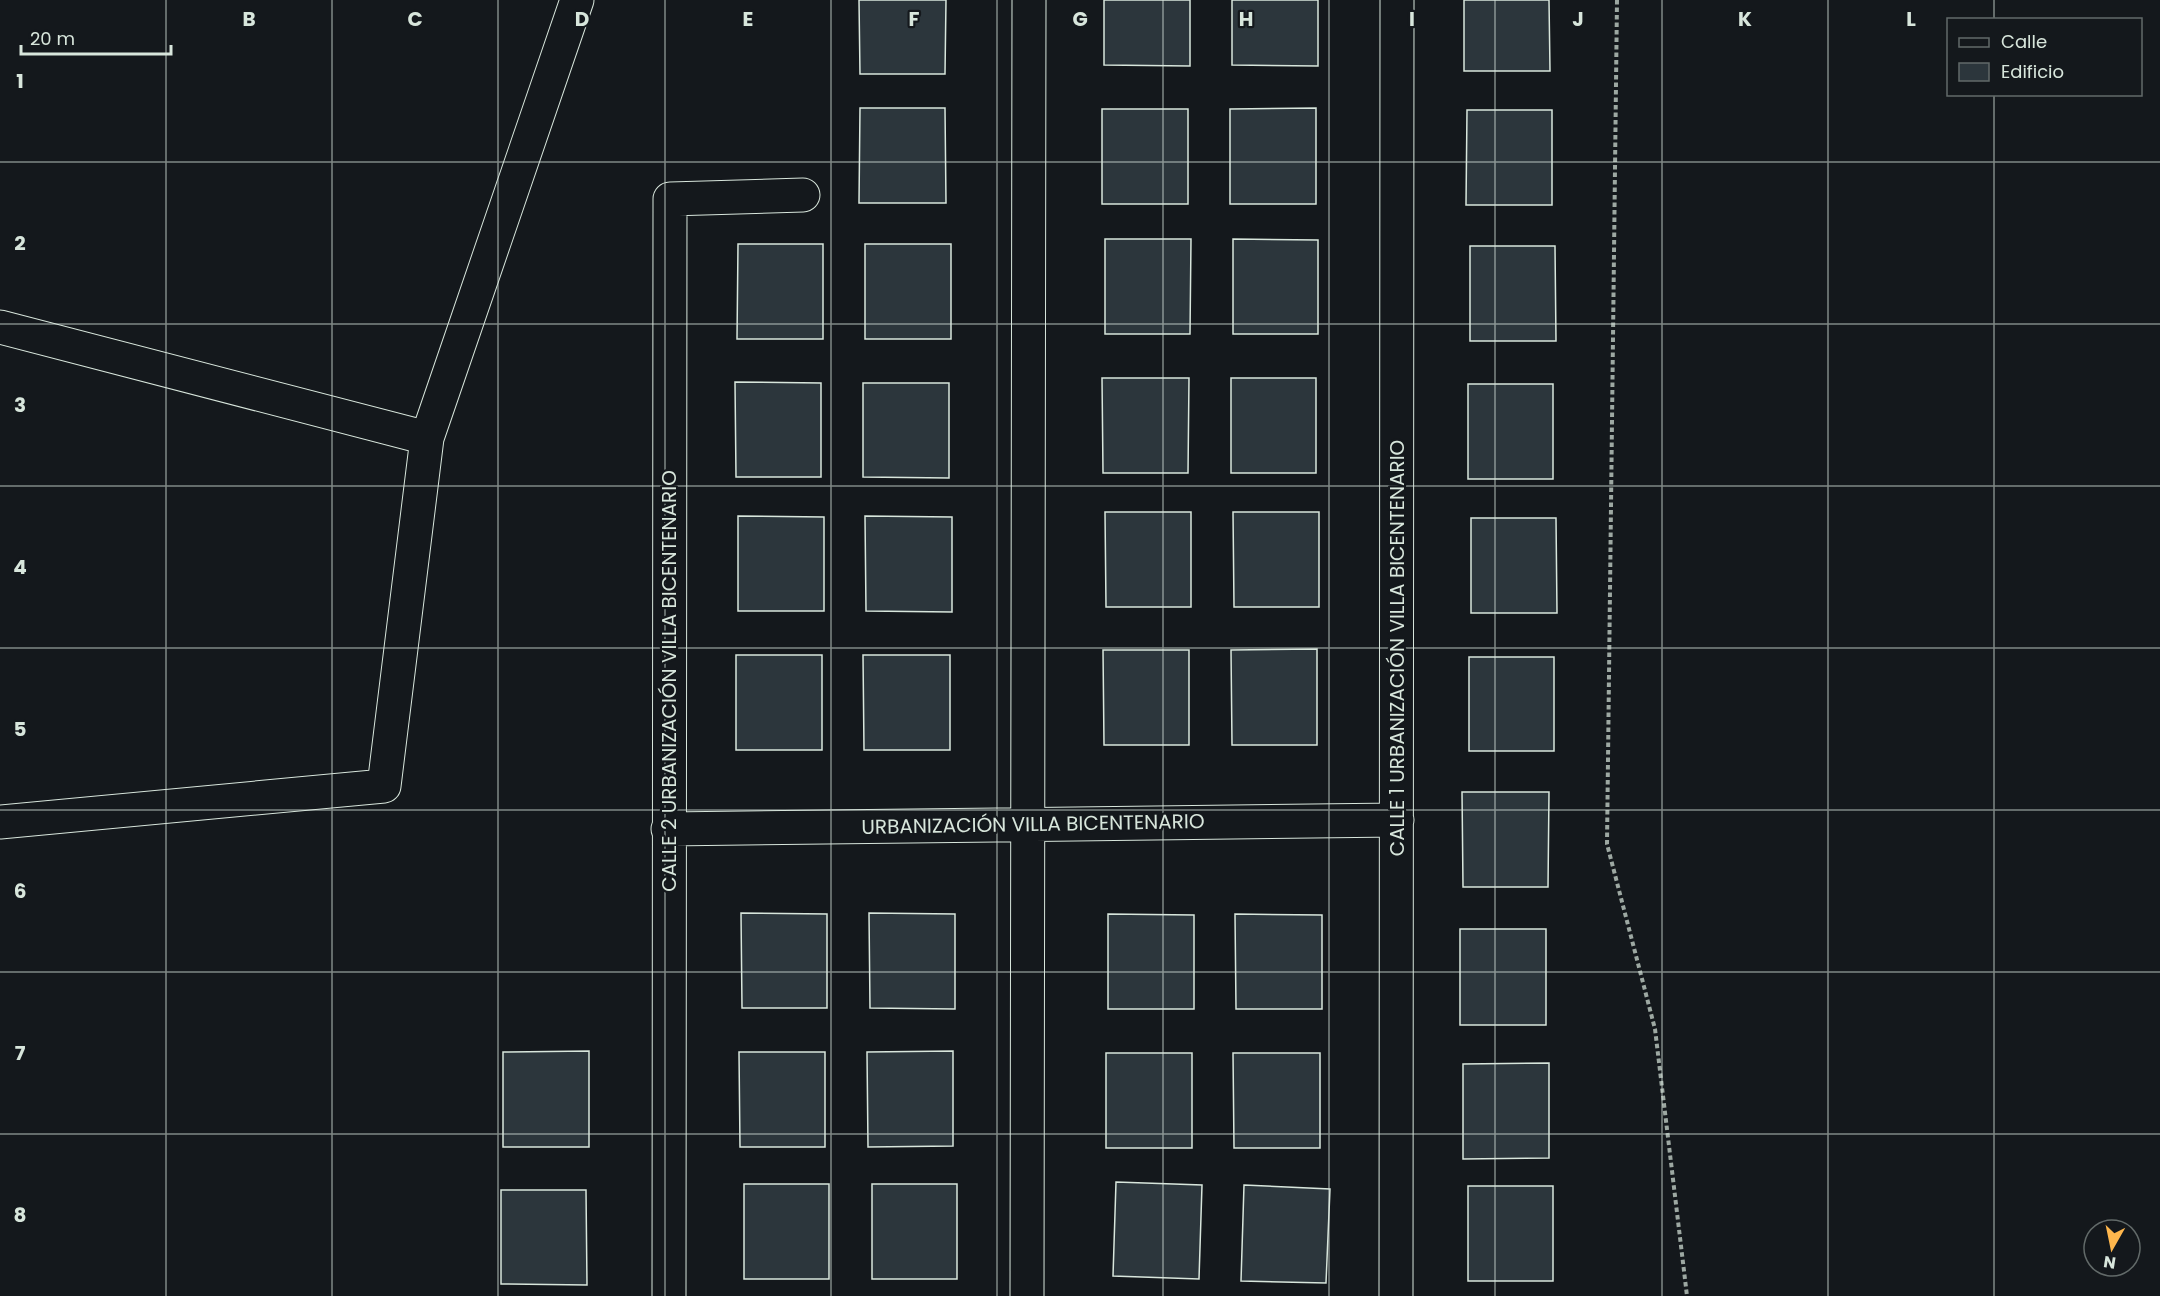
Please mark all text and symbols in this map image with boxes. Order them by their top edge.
text: B [242,5,256,33]
text: C [407,5,423,33]
text: D [575,5,589,33]
text: E [743,5,753,33]
text: F [909,5,920,33]
text: G [1072,5,1088,33]
text: H [1239,5,1253,33]
text: I [1409,5,1415,33]
text: J [1572,5,1584,33]
text: K [1738,5,1752,33]
text: L [1906,5,1916,33]
scale bar [21,18,171,56]
legend [1947,18,2142,96]
text: 20 m [30,26,75,51]
text: Calle [2001,29,2047,54]
text: Edificio [2001,59,2064,84]
text: 1 [16,67,24,95]
text: 2 [14,229,26,257]
text: 3 [14,391,26,419]
street label: CALLE 1 URBANIZACIÓN VILLA BICENTENARIO [1383,440,1411,856]
street label: CALLE 2 URBANIZACIÓN VILLA BICENTENARIO [655,470,683,892]
text: 4 [13,553,27,581]
text: 5 [14,715,27,743]
street label: URBANIZACIÓN VILLA BICENTENARIO [861,807,1205,841]
text: 6 [14,877,26,905]
text: 7 [15,1039,26,1067]
text: 8 [14,1201,26,1229]
north arrow [2082,1218,2142,1278]
text: N [2102,1250,2117,1275]

